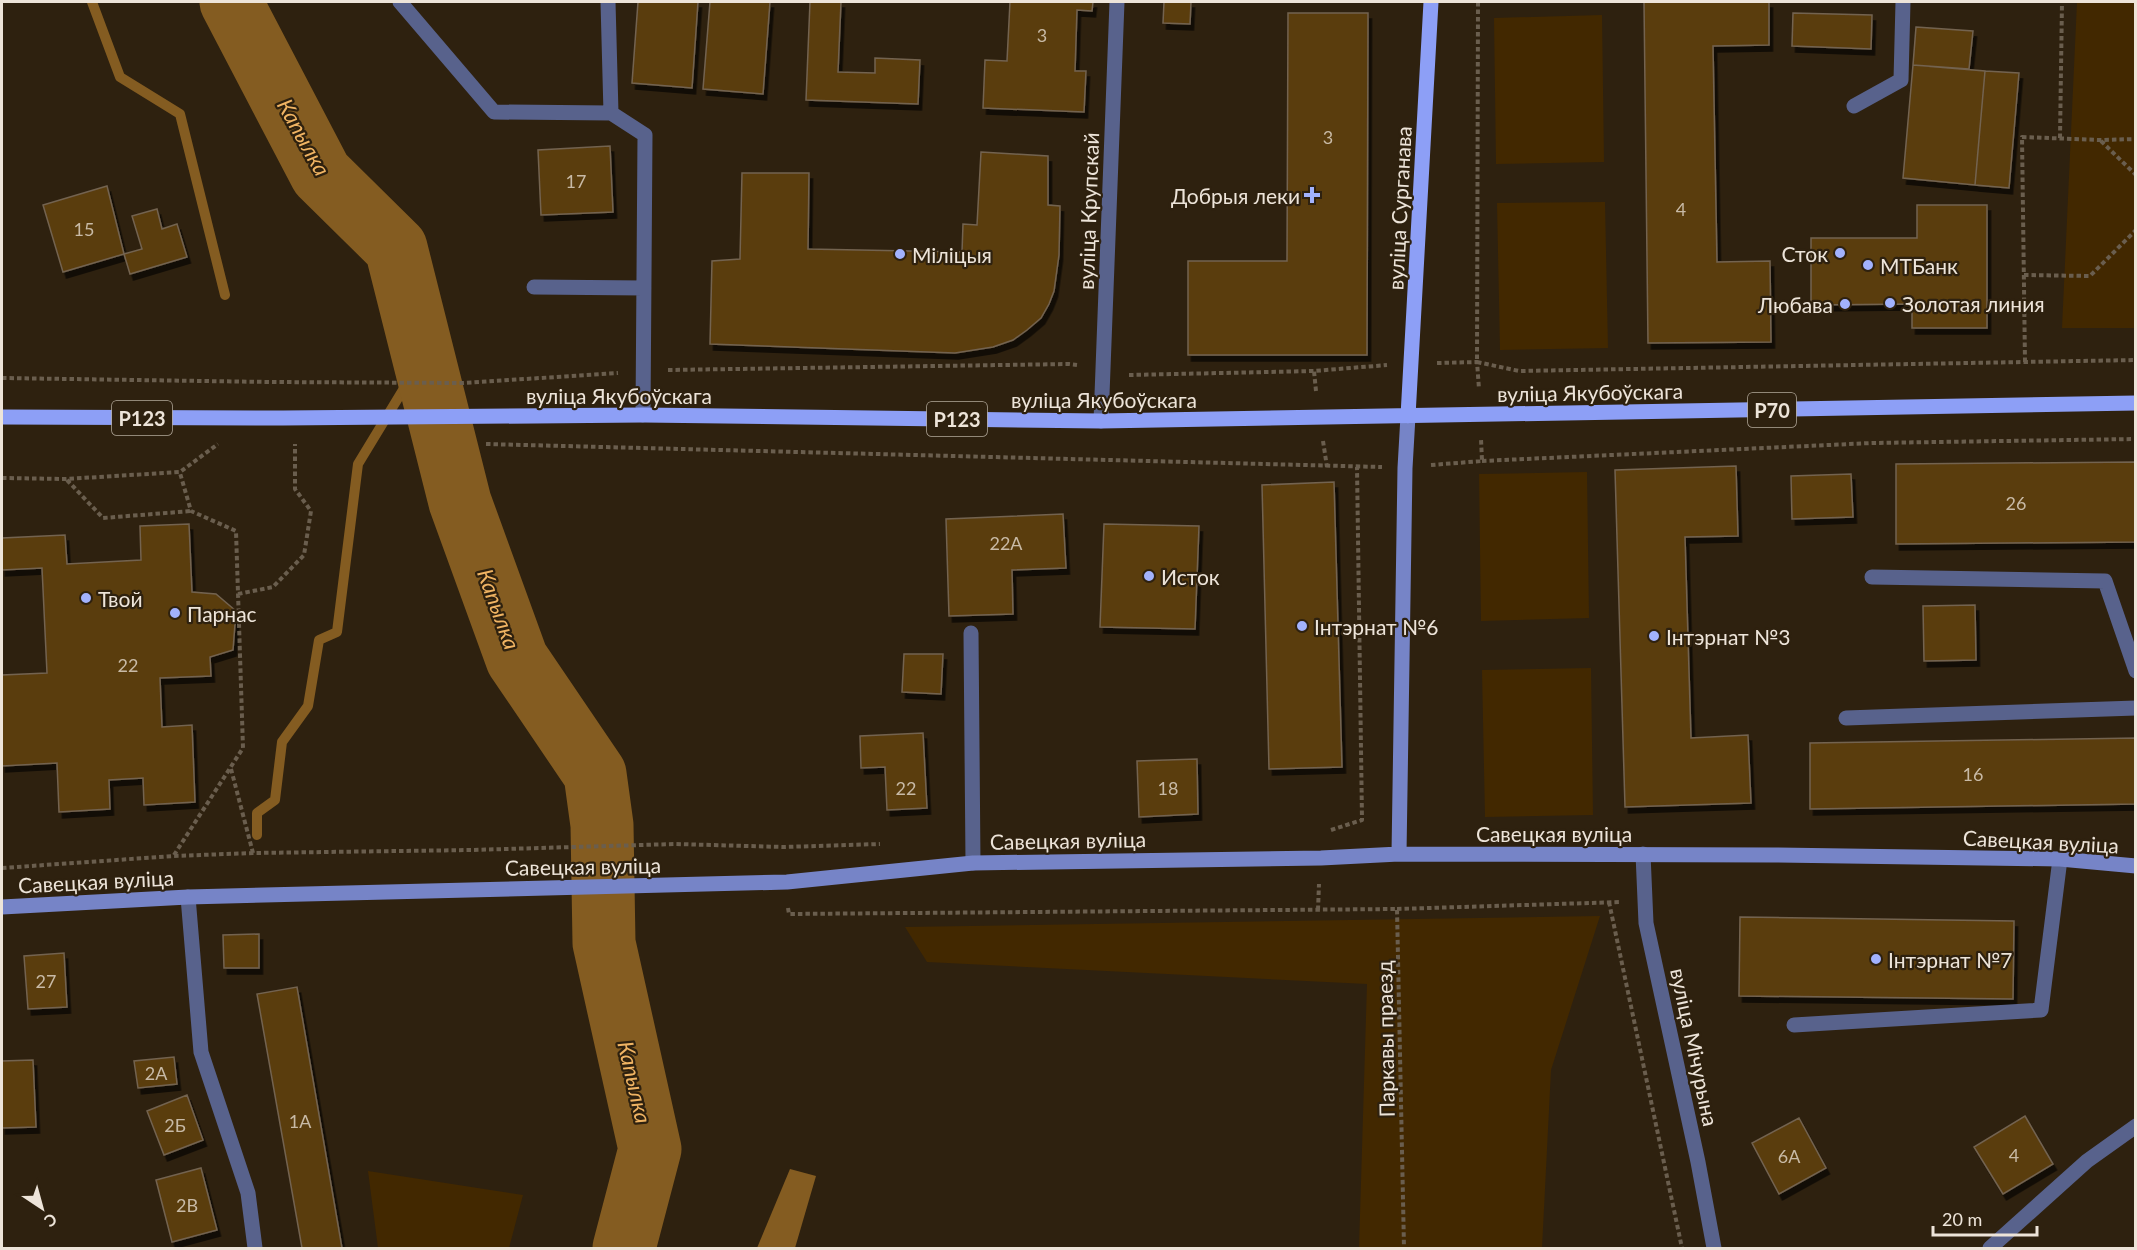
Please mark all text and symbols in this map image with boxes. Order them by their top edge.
house number: 3 [1037,24,1047,46]
water label: Капылка [272,94,336,180]
street label: вуліца Сурганава [1382,125,1416,291]
house number: 3 [1323,126,1333,148]
street label: вуліца Крупскай [1073,132,1103,290]
house number: 17 [566,170,586,192]
place label: Добрыя леки [1171,183,1300,208]
marker: Добрыя леки [1305,188,1319,202]
house number: 4 [1676,198,1686,220]
house number: 15 [74,218,94,240]
place label: Сток [1781,241,1828,266]
place label: Міліцыя [912,242,992,267]
marker: Сток [1833,246,1847,260]
marker: Міліцыя [893,247,907,261]
place label: МТБанк [1880,253,1958,278]
marker: МТБанк [1861,258,1875,272]
place label: Золотая линия [1902,291,2045,316]
place label: Любава [1757,292,1833,317]
marker: Золотая линия [1883,296,1897,310]
marker: Любава [1838,297,1852,311]
street label: вуліца Якубоўскага [1497,378,1683,406]
street label: вуліца Якубоўскага [526,383,712,408]
street label: вуліца Якубоўскага [1011,387,1197,412]
road number: Р70 [1748,393,1796,427]
road number: Р123 [112,401,172,435]
road number: Р123 [927,402,987,436]
house number: 26 [2006,492,2026,514]
house number: 22А [989,532,1023,554]
place label: Исток [1161,564,1220,589]
water label: Капылка [472,565,526,653]
marker: Исток [1142,569,1156,583]
place label: Твой [98,586,143,611]
marker: Твой [79,591,93,605]
place label: Парнас [187,601,257,626]
marker: Парнас [168,606,182,620]
place label: Інтэрнат №6 [1314,614,1439,639]
marker: Інтэрнат №6 [1295,619,1309,633]
place label: Інтэрнат №3 [1666,624,1791,649]
marker: Інтэрнат №3 [1647,629,1661,643]
house number: 22 [118,654,138,676]
house number: 16 [1963,763,1983,785]
house number: 22 [896,777,916,799]
house number: 18 [1158,777,1178,799]
street label: Савецкая вуліца [1476,821,1632,846]
street label: Савецкая вуліца [1962,824,2120,858]
street label: Савецкая вуліца [990,826,1146,854]
street label: Савецкая вуліца [505,852,661,880]
street label: Савецкая вуліца [17,864,175,898]
place label: Інтэрнат №7 [1888,947,2013,972]
marker: Інтэрнат №7 [1869,952,1883,966]
street label: Паркавы праезд [1371,960,1399,1118]
street label: вуліца Мічурына [1666,966,1724,1128]
house number: 27 [36,970,56,992]
water label: Капылка [612,1038,658,1126]
house number: 2А [145,1062,168,1084]
house number: 1А [289,1110,312,1132]
house number: 2Б [164,1114,186,1136]
house number: 4 [2009,1144,2019,1166]
house number: 6А [1778,1145,1801,1167]
north arrow [12,1178,72,1238]
house number: 2В [176,1194,198,1216]
scale bar [1933,1199,2036,1237]
text: 20 m [1942,1208,1982,1230]
text: С [41,1210,61,1232]

